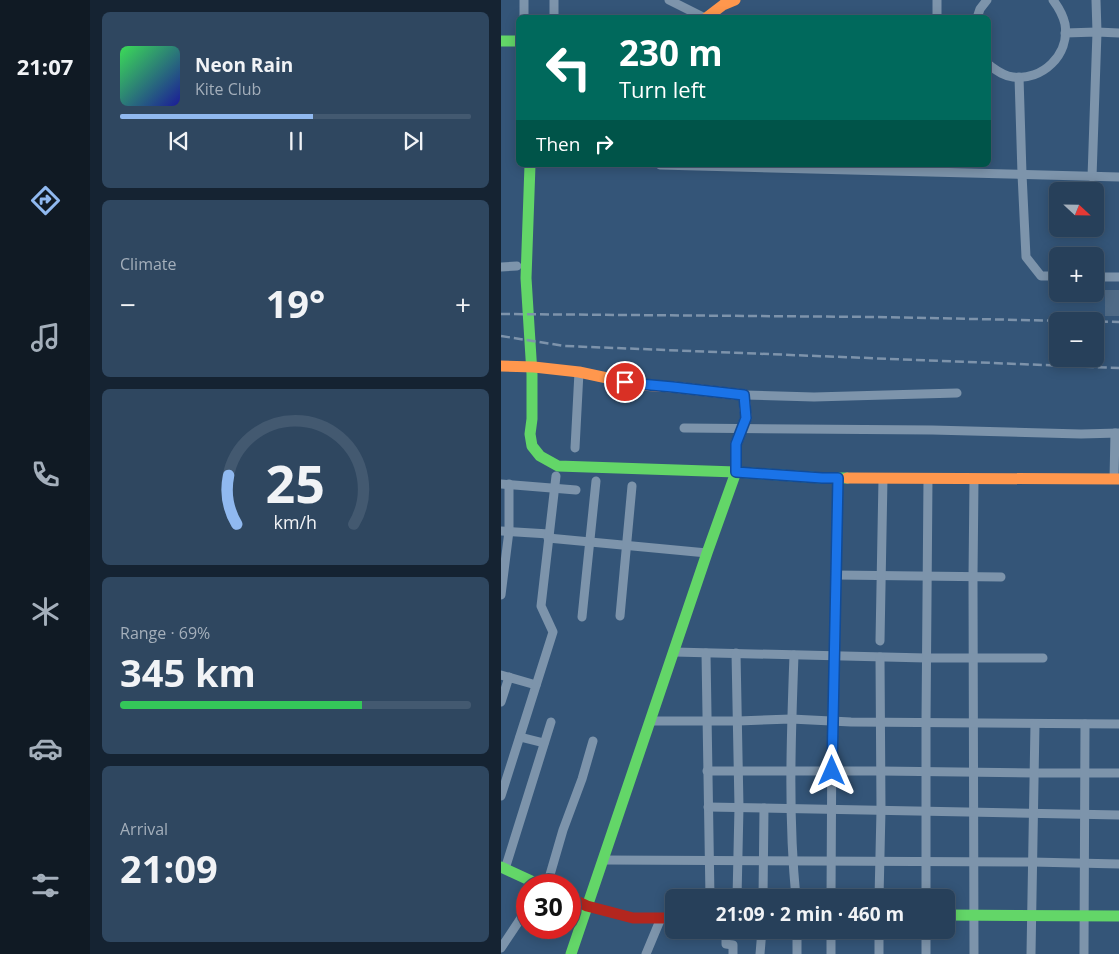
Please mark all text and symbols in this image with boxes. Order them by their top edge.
text: 230 m [619,29,723,76]
icon: left [536,35,601,100]
text: 21:07 [17,51,73,81]
text: Neon Rain [195,52,293,78]
text: Turn left [619,74,706,104]
text: Kite Club [195,78,261,100]
icon: previous [165,127,193,155]
icon: pause [282,127,310,155]
icon: next [399,127,427,155]
icon: right [590,130,618,158]
text: Then [536,131,580,157]
north arrow [1049,182,1103,238]
map controls [1049,182,1104,367]
icon: directions [28,183,63,218]
button: + [1049,247,1104,302]
text: Climate [120,253,177,275]
text: 19° [266,277,325,329]
text: − [120,285,136,323]
text: + [455,285,471,323]
button: − [1049,312,1104,367]
icon: music [28,320,63,355]
pin [604,361,646,403]
icon: arrive [611,368,639,396]
text: 25 [266,447,325,518]
icon: phone [28,457,63,492]
text: km/h [274,510,317,534]
icon: climate [28,594,63,629]
text: Range · 69% [120,622,210,644]
text: 345 km [120,646,256,698]
icon: car [28,731,63,766]
position arrow [805,744,857,796]
text: Arrival [120,818,168,840]
text: 21:09 [120,842,218,894]
icon: filters [28,868,63,903]
speed limit sign: 30 [516,874,581,939]
text: 21:09 · 2 min · 460 m [716,901,904,927]

